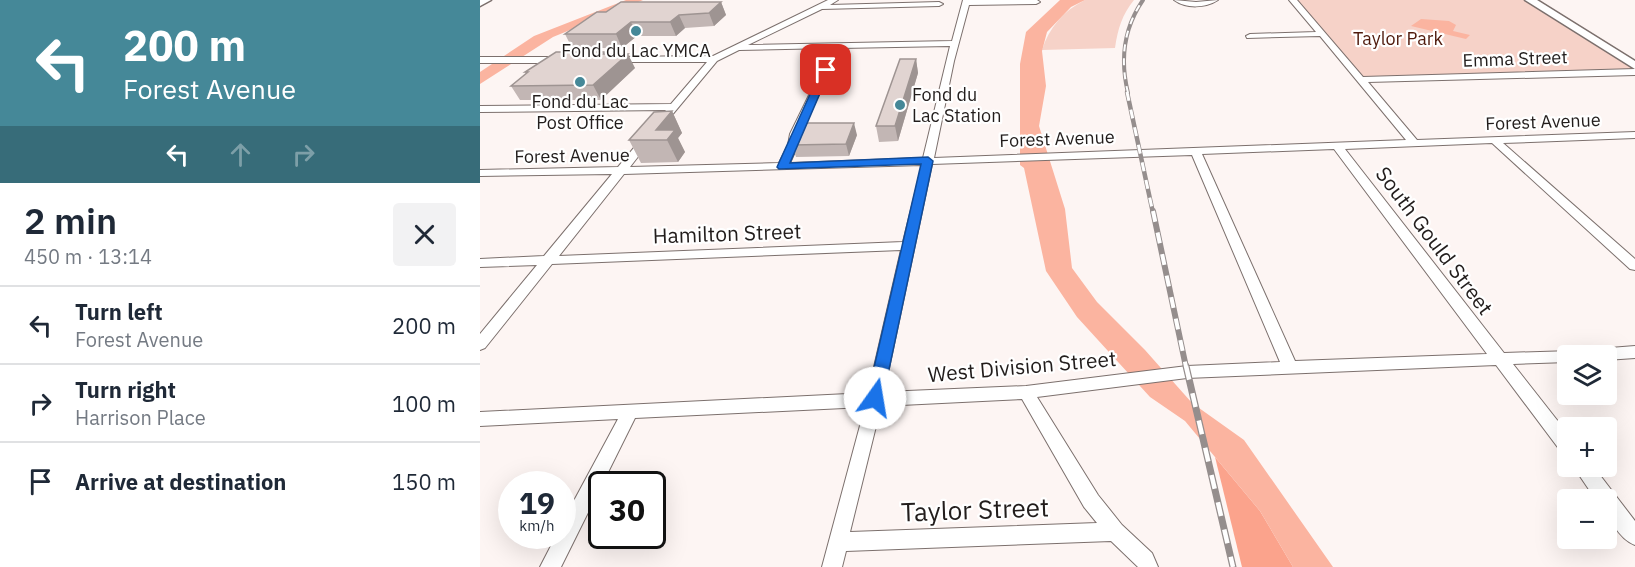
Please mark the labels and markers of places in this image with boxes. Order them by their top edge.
marker: Fond du Lac YMCA [629,24,643,38]
place label: Fond du Lac YMCA [561,39,711,62]
pin [800,44,851,95]
marker: Fond du Lac Post Office [573,75,587,89]
place label: Fond du Lac Station [912,83,1001,127]
place label: Fond du Lac Post Office [531,90,629,134]
marker: Fond du Lac Station [893,98,907,112]

